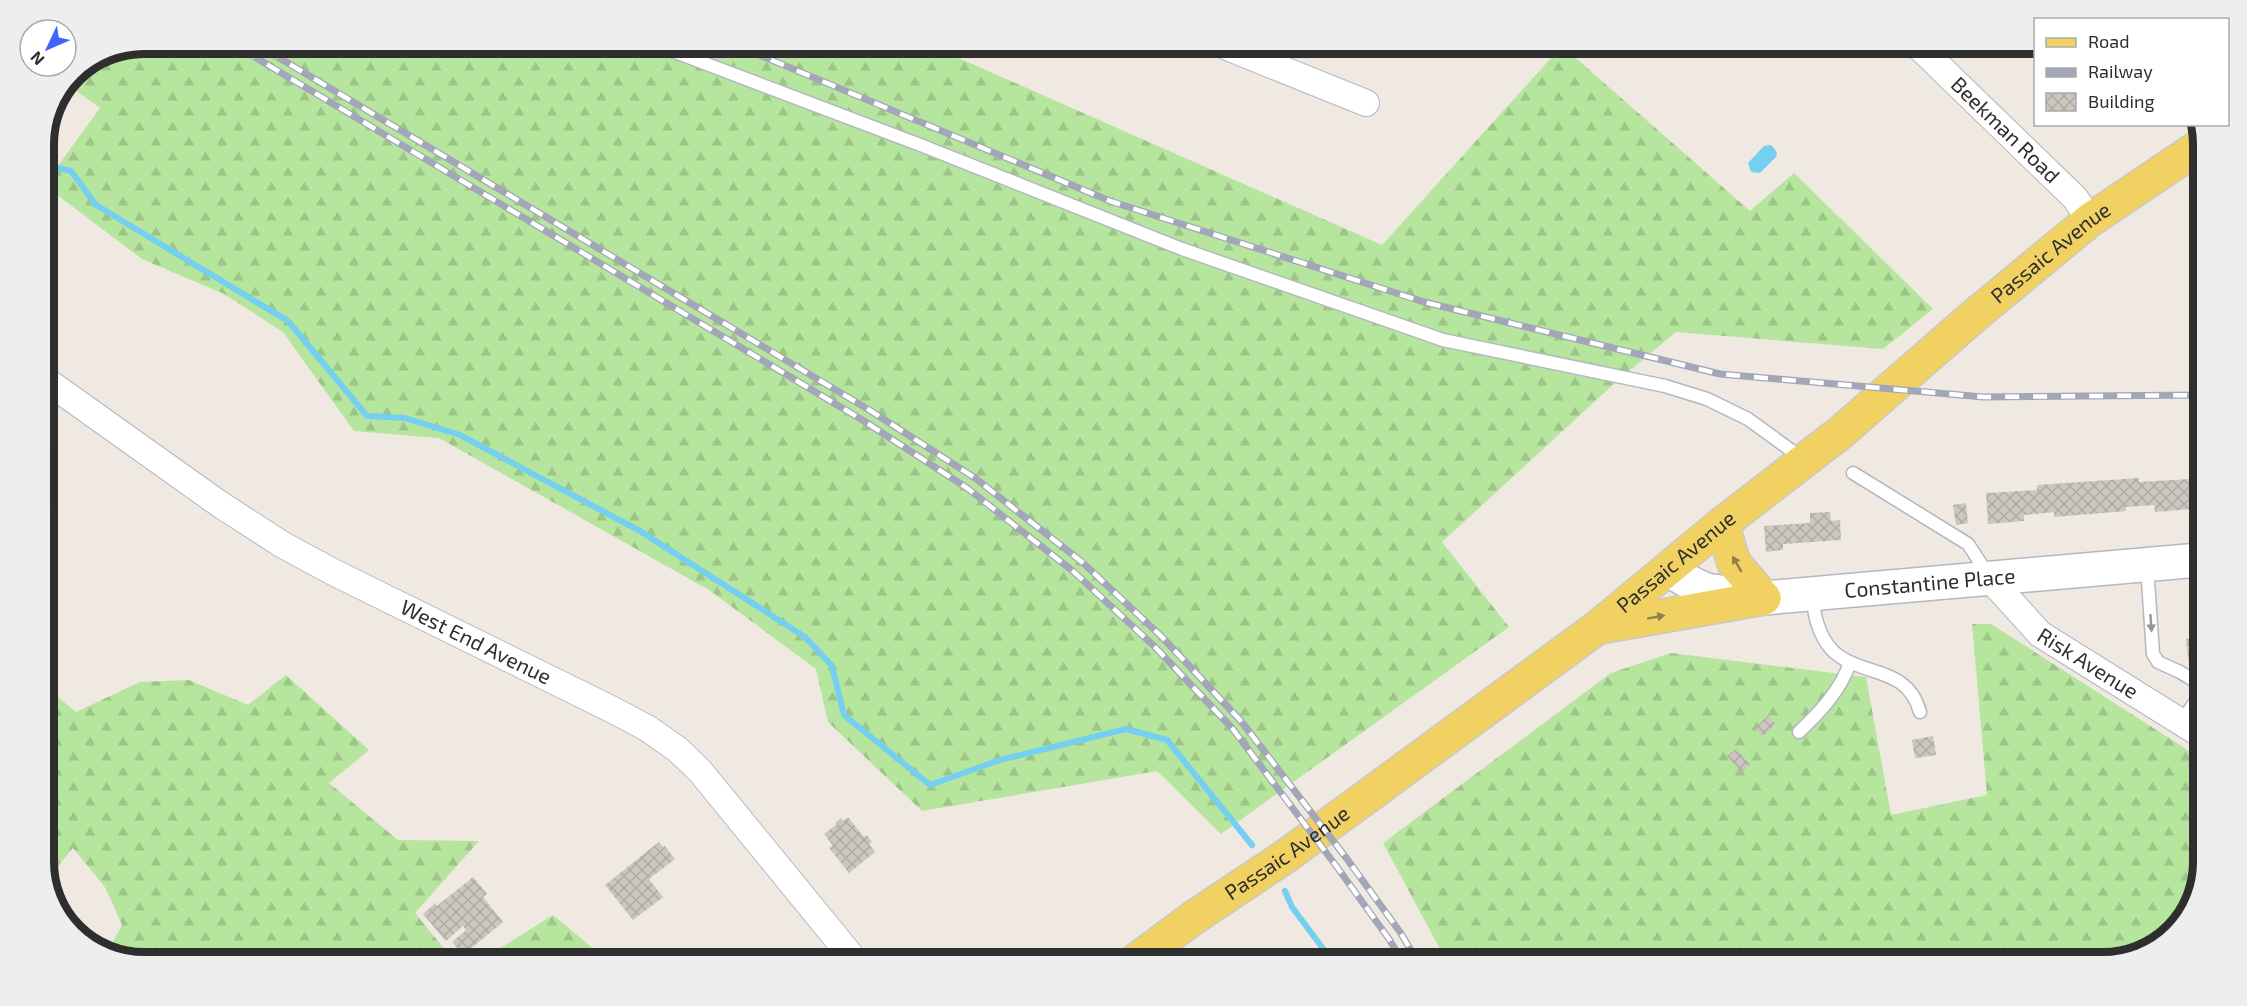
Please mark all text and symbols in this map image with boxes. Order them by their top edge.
north arrow [18,18,78,78]
legend [2034,18,2229,126]
text: Road [2088,30,2129,52]
text: N [26,48,48,70]
text: Railway [2088,60,2153,82]
street label: Beekman Road [1947,71,2066,187]
text: Building [2088,90,2155,112]
street label: Passaic Avenue [1985,196,2115,308]
street label: Passaic Avenue [1611,504,1740,617]
one-way arrow [1732,556,1743,573]
street label: Constantine Place [1843,562,2016,602]
street label: West End Avenue [397,593,556,689]
one-way arrow [1646,613,1665,622]
one-way arrow [2146,613,2155,632]
street label: Risk Avenue [2033,622,2143,703]
street label: Passaic Avenue [1219,800,1354,904]

